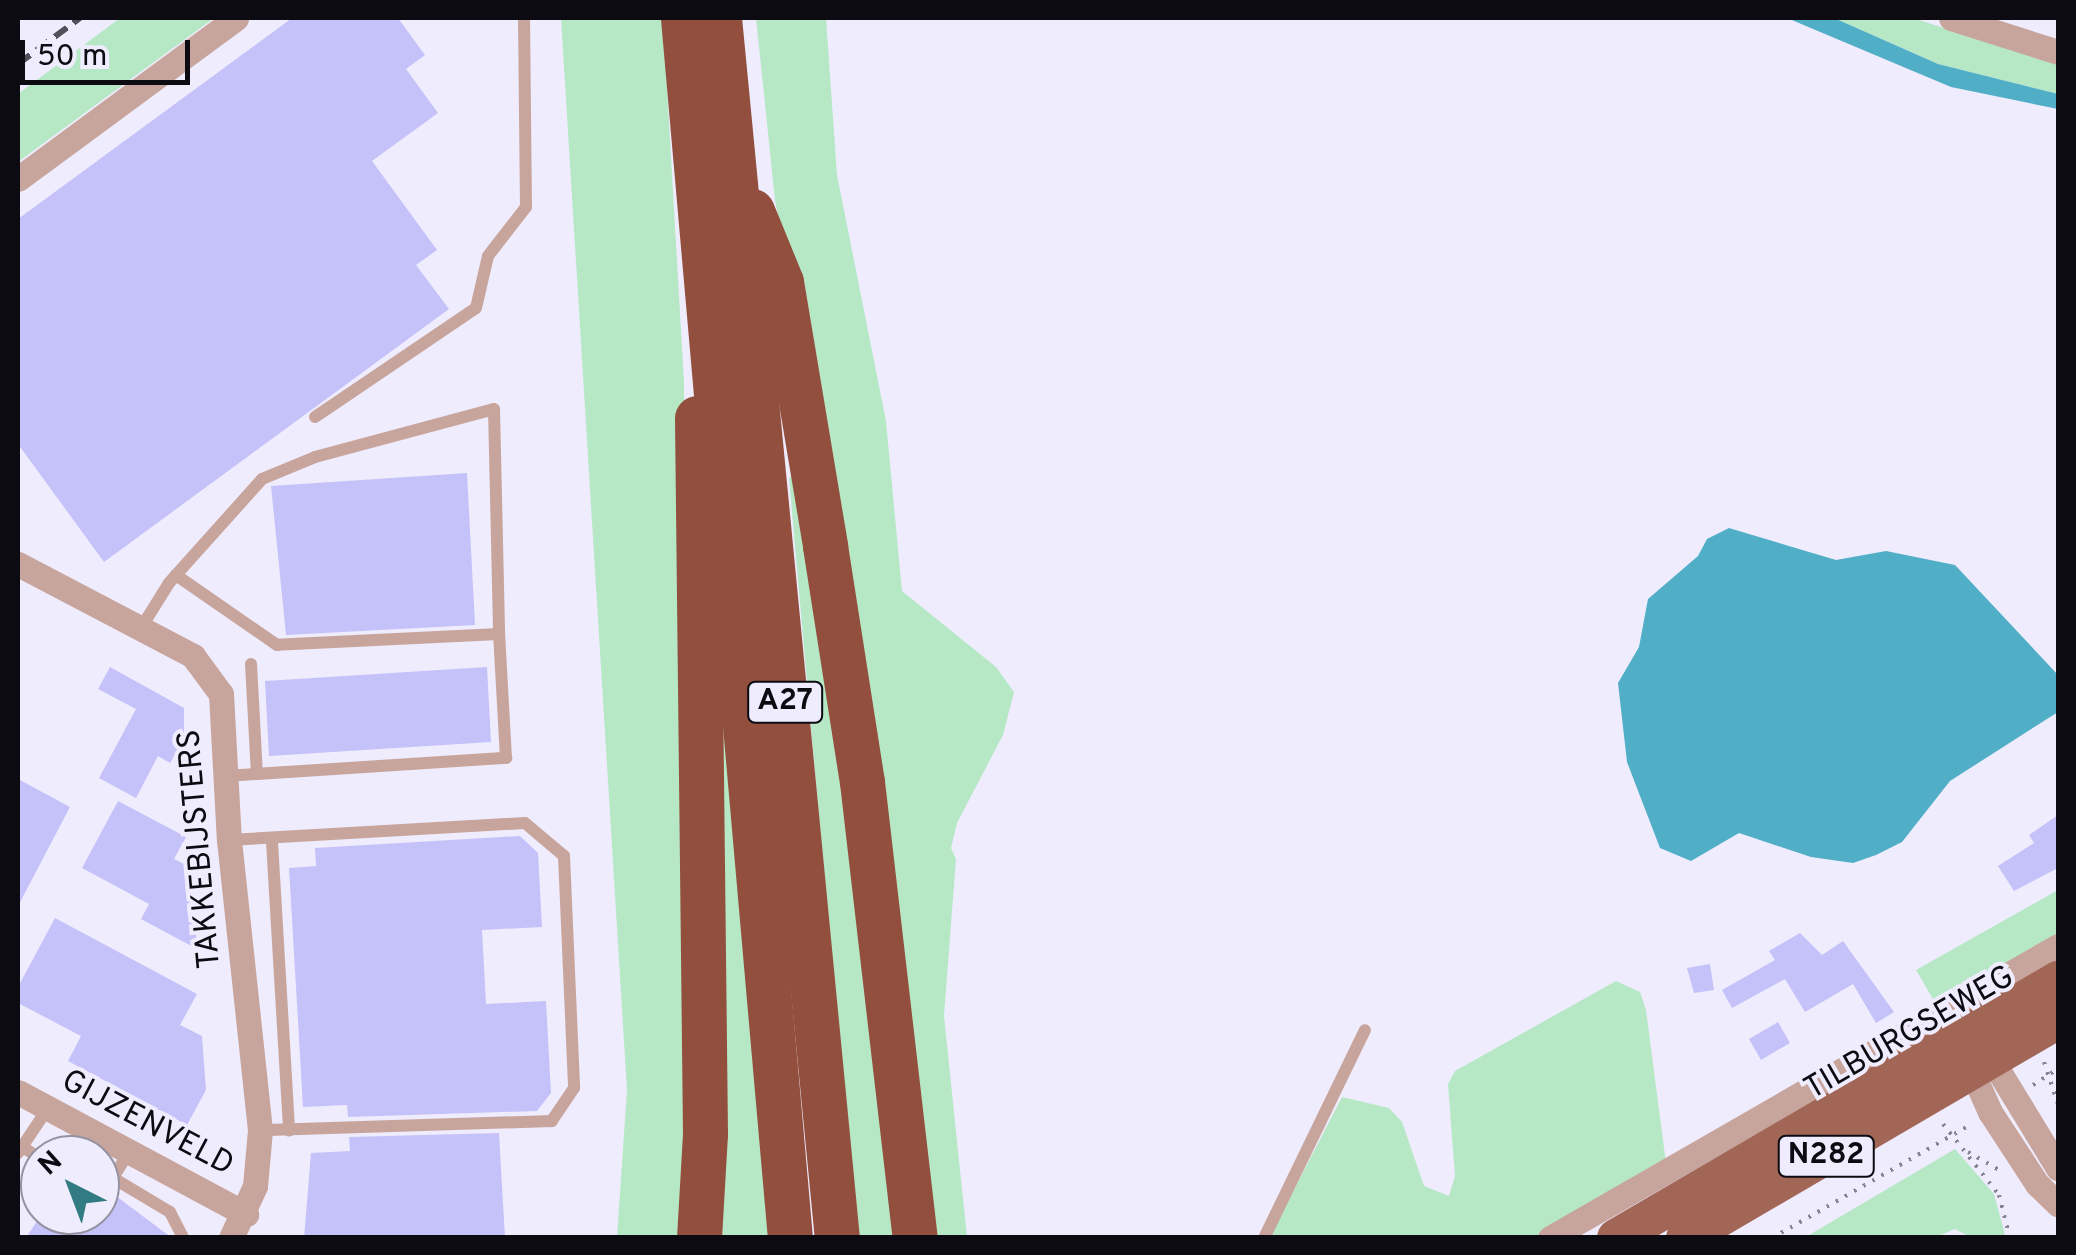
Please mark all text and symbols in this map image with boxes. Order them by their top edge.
scale bar [25,20,195,82]
text: 50 m [37,39,107,76]
road number: A27 [745,677,825,727]
street label: TAKKEBIJSTERS [171,728,231,970]
street label: TILBURGSEWEG [1798,958,2022,1110]
street label: GIJZENVELD [54,1063,240,1185]
road number: N282 [1776,1131,1876,1181]
north arrow [20,1135,120,1235]
text: N [32,1144,71,1184]

